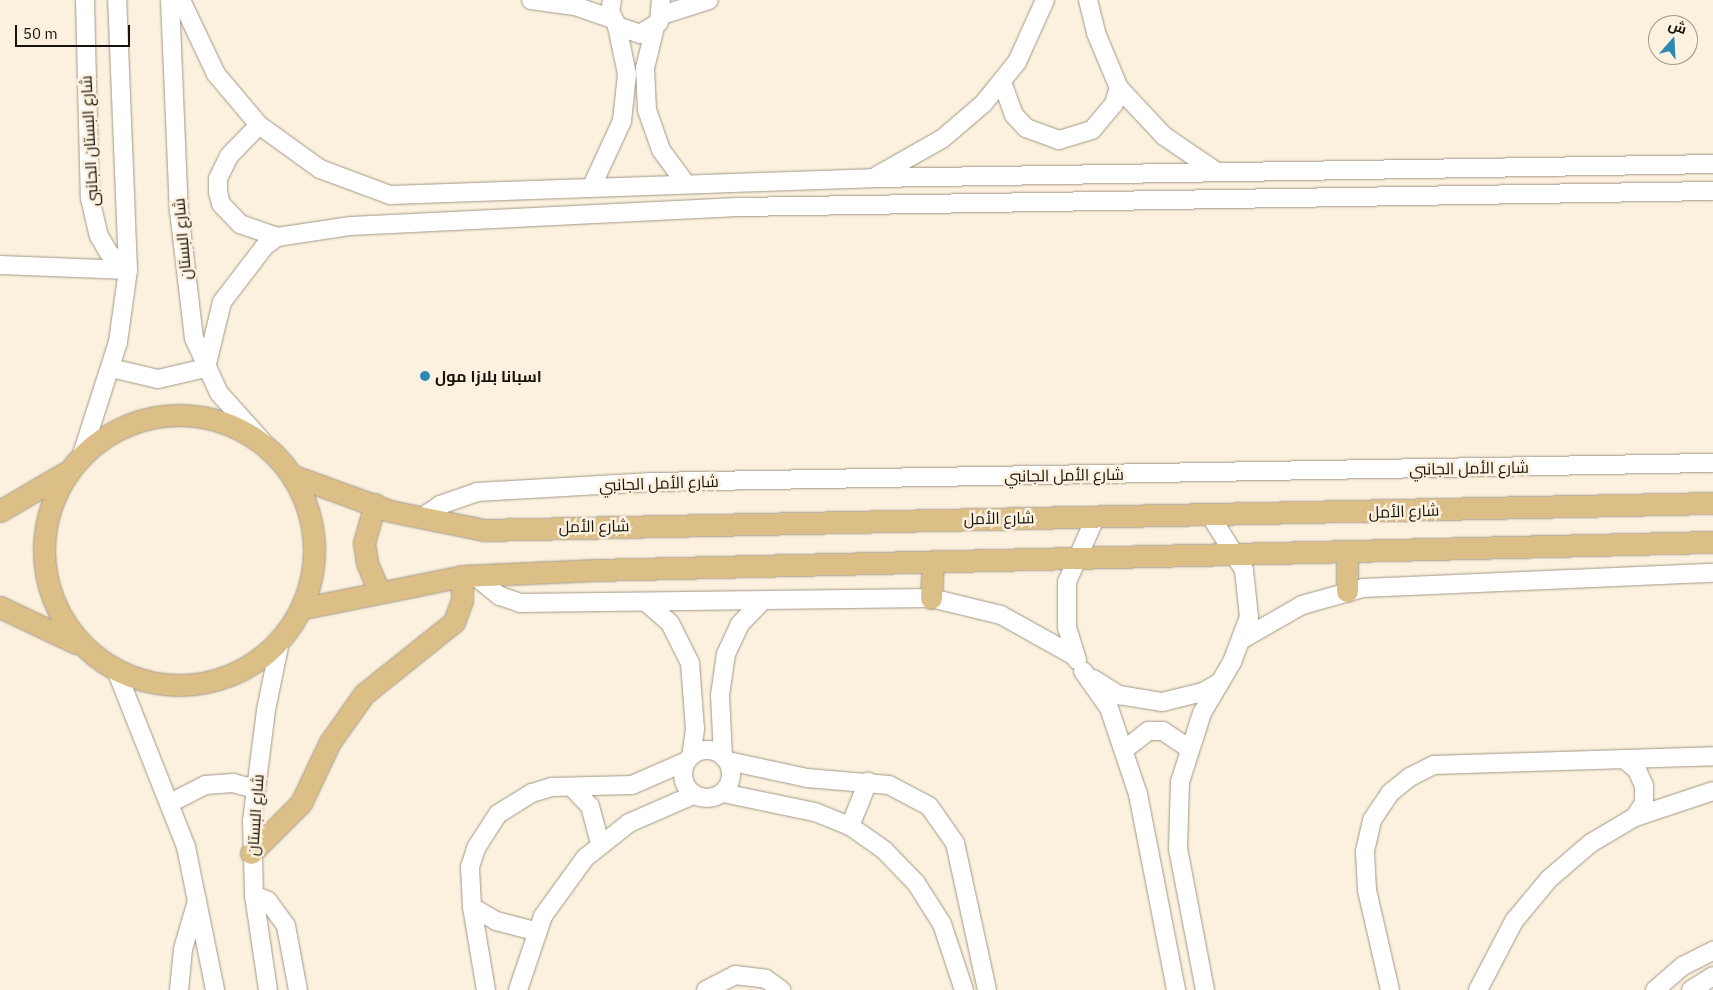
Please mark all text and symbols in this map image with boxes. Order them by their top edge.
scale bar [18,15,132,47]
north arrow [1648,15,1698,65]
text: ش [1666,15,1689,38]
text: 50 m [23,24,58,43]
street label: شارع البستان الجانبى [76,75,102,207]
street label: شارع البستان [169,197,195,281]
place label: اسبانا بلازا مول [435,366,542,386]
marker: اسبانا بلازا مول [419,370,431,382]
street label: شارع الأمل الجانبي [1409,457,1529,479]
street label: شارع الأمل الجانبي [1004,464,1124,486]
street label: شارع الأمل الجانبي [599,471,719,495]
street label: شارع الأمل [1368,500,1440,522]
street label: شارع الأمل [963,508,1035,528]
street label: شارع الأمل [558,516,630,536]
street label: شارع البستان [243,773,267,857]

